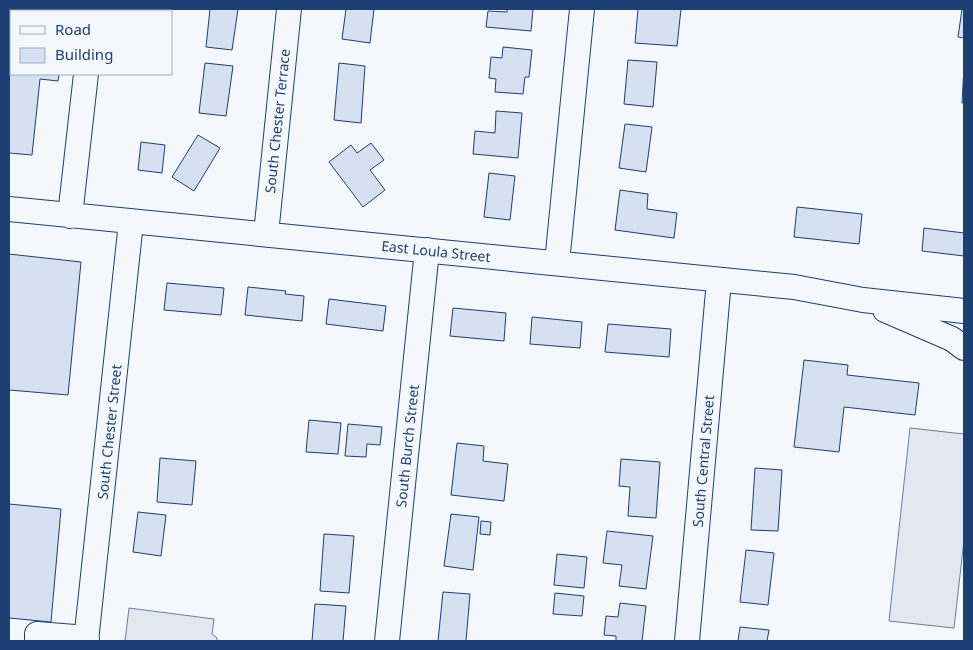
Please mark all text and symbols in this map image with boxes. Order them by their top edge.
legend [10,10,172,75]
text: Road [55,19,91,39]
text: Building [55,44,113,64]
street label: South Chester Terrace [260,48,294,194]
street label: East Loula Street [380,236,492,266]
street label: South Chester Street [92,364,126,500]
street label: South Burch Street [391,384,423,508]
street label: South Central Street [688,394,718,528]

